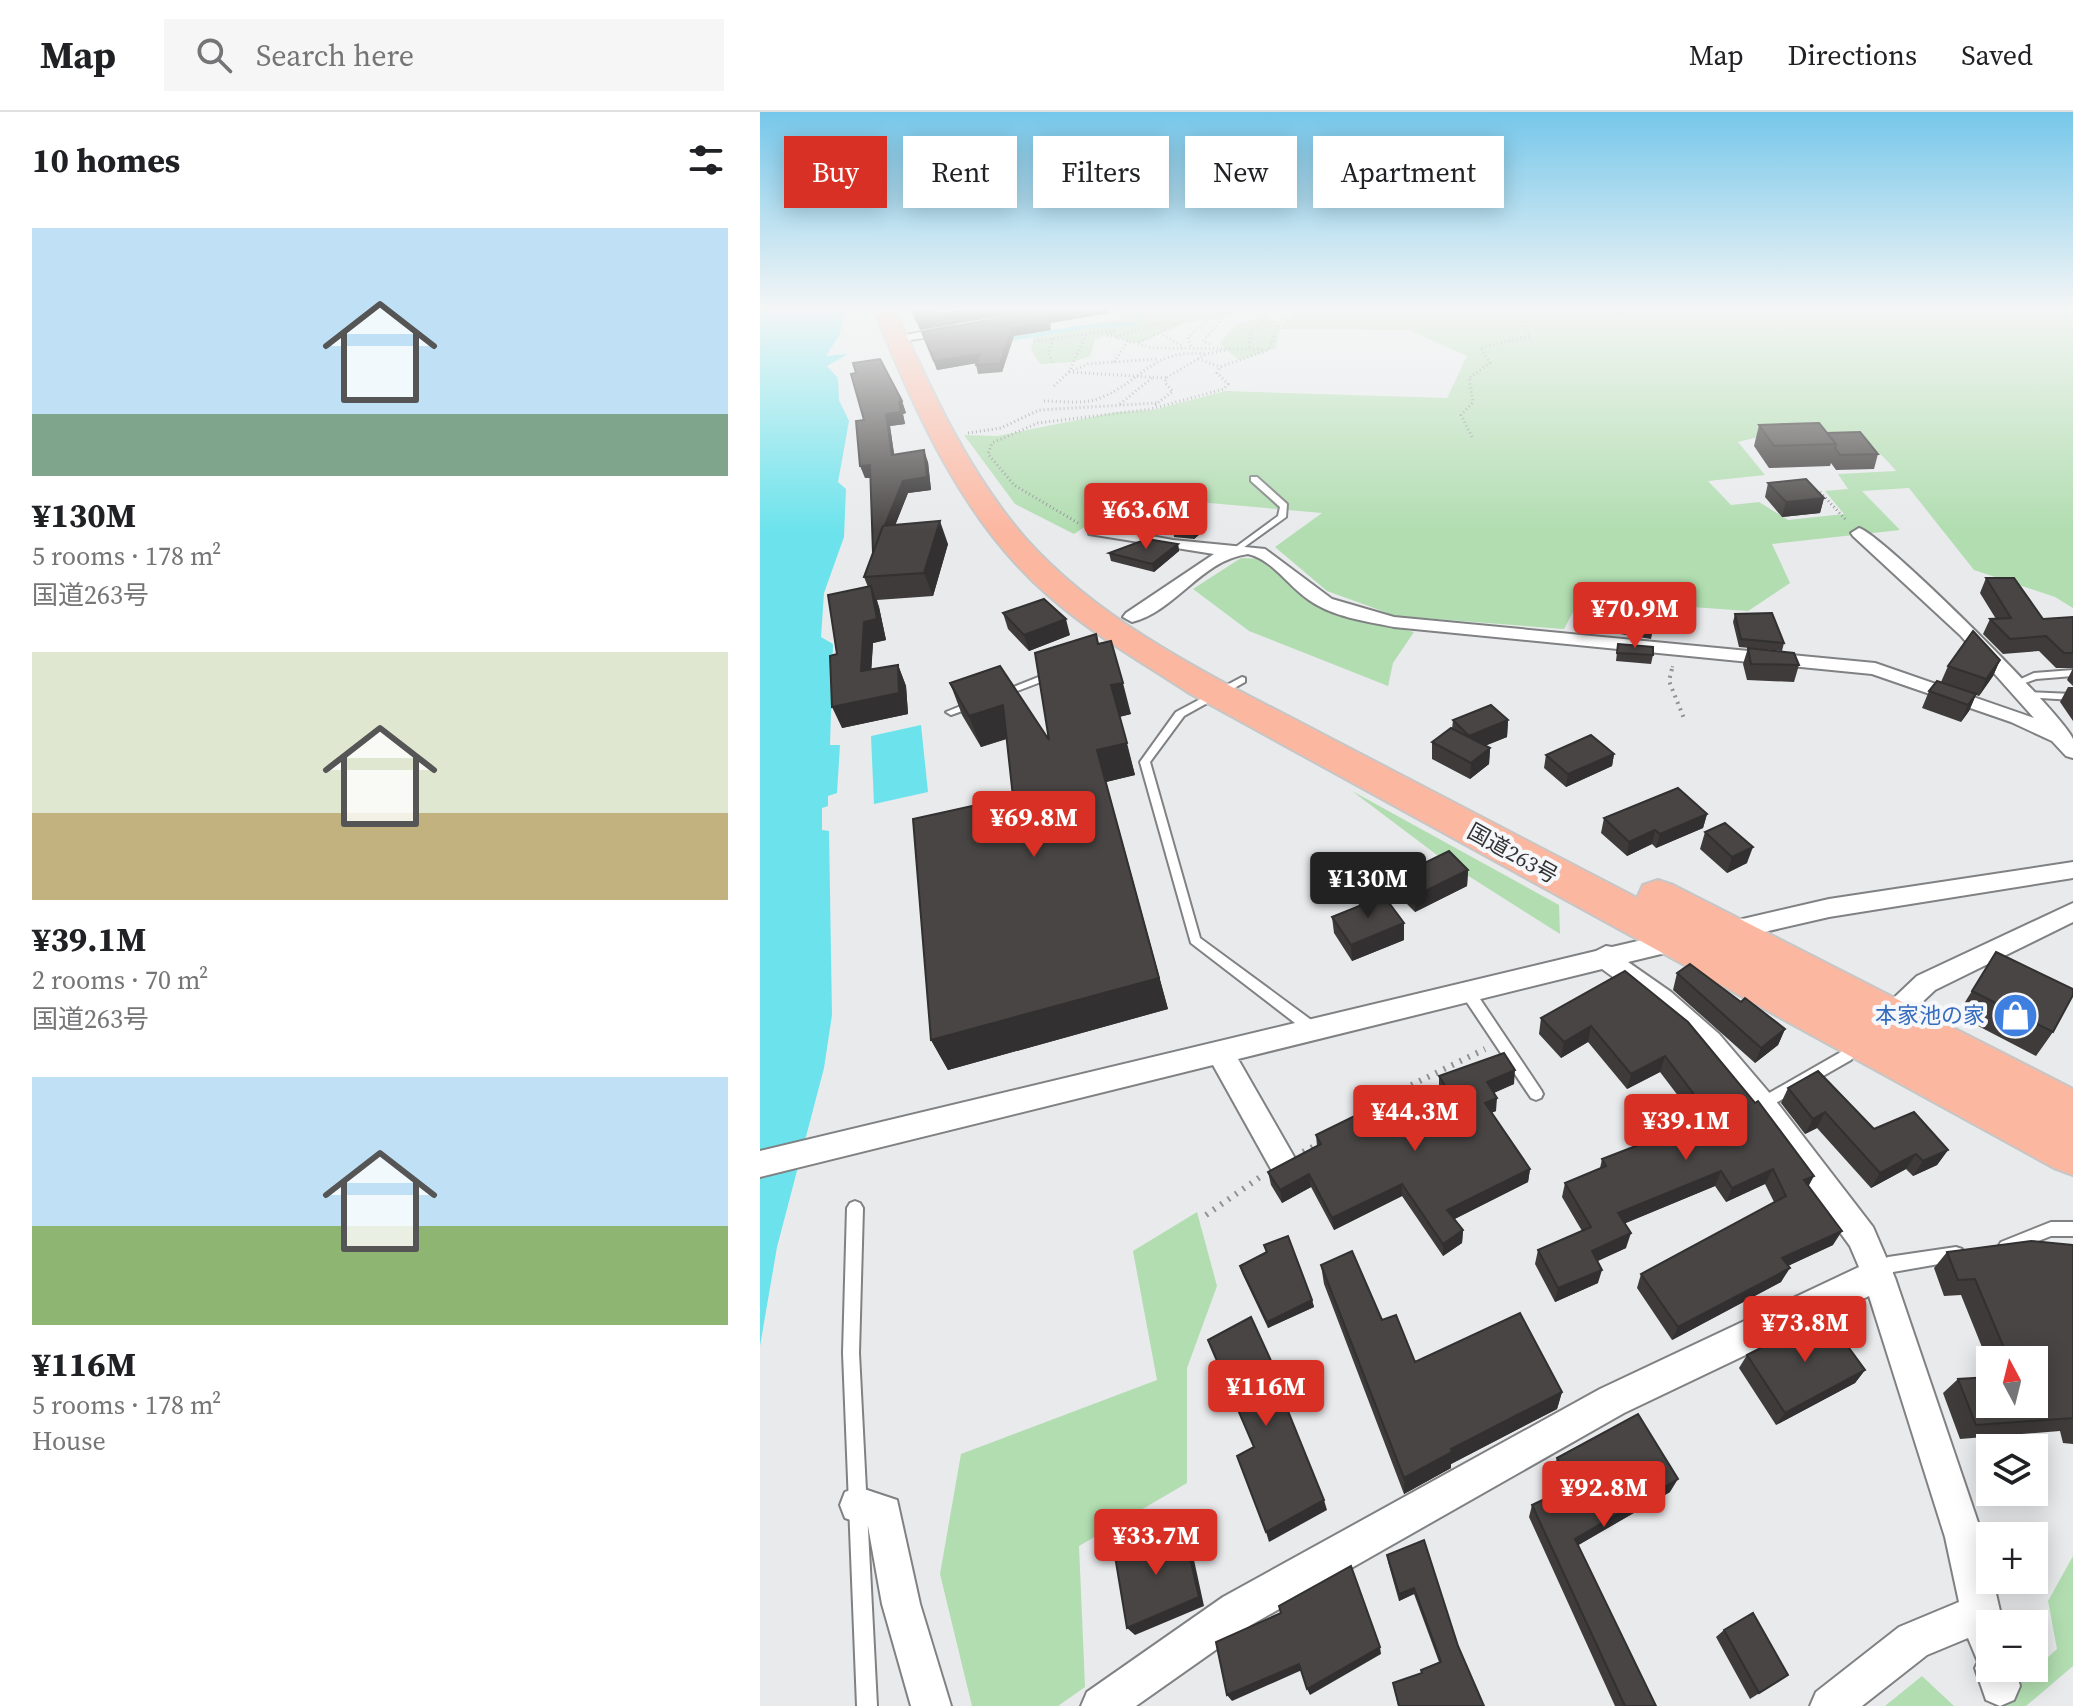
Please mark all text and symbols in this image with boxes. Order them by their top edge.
search box [164,19,724,91]
text: Map [40,29,116,81]
icon: search [192,33,236,77]
text: Search here [256,35,414,76]
text: Map [1689,36,1744,74]
text: Directions [1788,36,1917,74]
text: Saved [1961,36,2033,74]
chip: Buy [784,136,887,208]
chip: Rent [903,136,1017,208]
chip: Filters [1033,136,1169,208]
chip: New [1185,136,1297,208]
chip: Apartment [1313,136,1504,208]
text: 10 homes [32,137,180,183]
icon: filters [684,138,728,182]
icon: home [308,280,452,424]
pin: ¥63.6M [1081,483,1211,551]
text: ¥63.6M [1102,491,1190,527]
text: ¥130M [32,492,136,538]
text: 5 rooms · 178 m² [32,538,221,574]
text: 国道263号 [32,577,149,613]
pin: ¥70.9M [1570,582,1700,650]
text: ¥70.9M [1591,590,1679,626]
icon: home [308,704,452,848]
pin: ¥69.8M [969,791,1099,859]
text: ¥69.8M [990,799,1078,835]
street label: 国道263号 [1462,816,1564,890]
pin: ¥130M [1312,852,1424,920]
text: ¥130M [1328,860,1408,896]
text: ¥39.1M [32,916,146,962]
text: 2 rooms · 70 m² [32,962,208,998]
shop icon: 本家池の家 [1992,991,2040,1039]
place label: 本家池の家 [1875,1000,1985,1030]
text: 国道263号 [32,1001,149,1037]
pin: ¥44.3M [1350,1085,1480,1153]
text: ¥44.3M [1371,1093,1459,1129]
pin: ¥39.1M [1621,1094,1751,1162]
text: ¥39.1M [1642,1102,1730,1138]
icon: home [308,1129,452,1273]
pin: ¥73.8M [1740,1296,1870,1364]
text: ¥73.8M [1761,1304,1849,1340]
text: ¥116M [32,1341,136,1387]
north arrow [1976,1346,2048,1418]
map controls [1976,1346,2048,1682]
pin: ¥116M [1210,1360,1322,1428]
text: ¥116M [1226,1368,1306,1404]
text: 5 rooms · 178 m² [32,1387,221,1423]
text: House [32,1423,106,1459]
button: layers [1976,1434,2048,1506]
pin: ¥92.8M [1539,1461,1669,1529]
text: ¥92.8M [1560,1469,1648,1505]
pin: ¥33.7M [1091,1509,1221,1577]
text: ¥33.7M [1112,1517,1200,1553]
button: + [1976,1522,2048,1594]
button: − [1976,1610,2048,1682]

